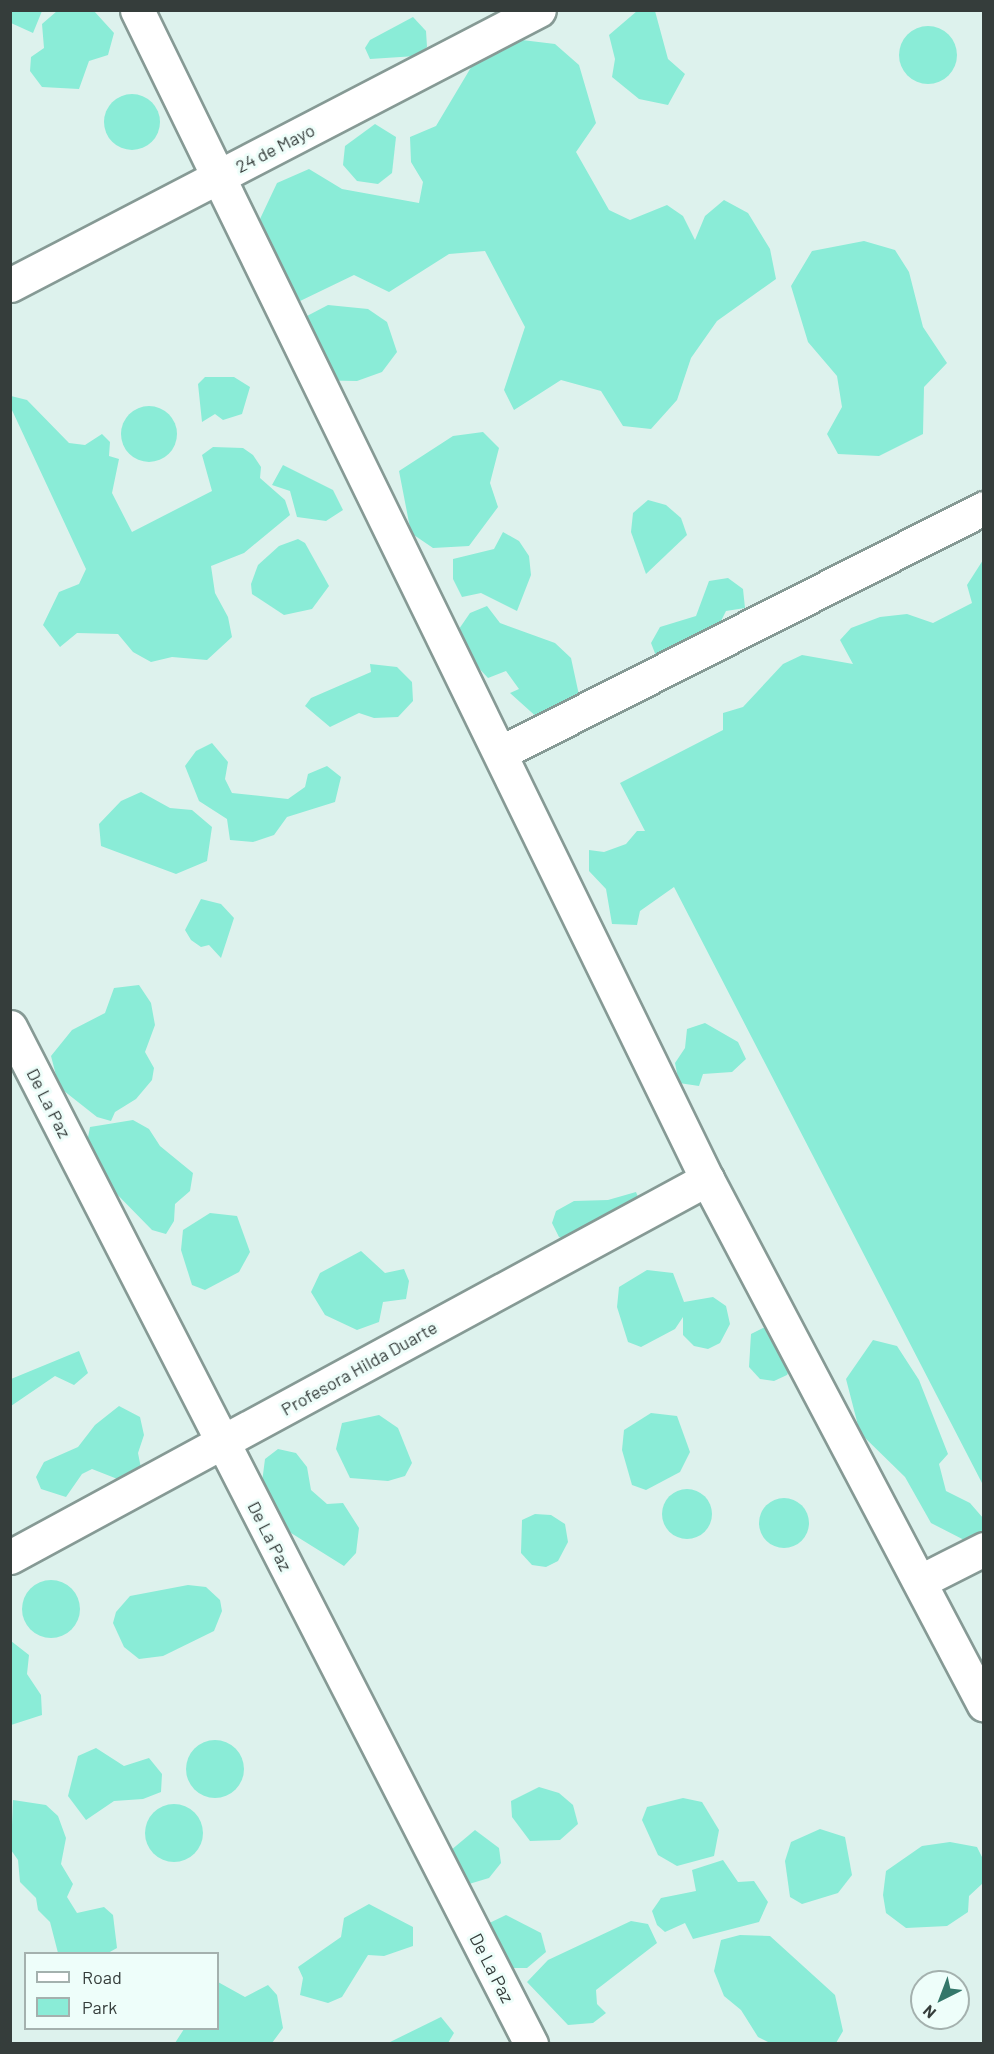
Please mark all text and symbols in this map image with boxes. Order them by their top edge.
street label: 24 de Mayo [232,119,318,177]
street label: De La Paz [22,1065,76,1141]
street label: Profesora Hilda Duarte [277,1316,441,1420]
street label: De La Paz [243,1498,297,1574]
street label: De La Paz [465,1930,519,2006]
legend [24,1952,219,2030]
text: Road [82,1966,122,1988]
north arrow [910,1970,970,2030]
text: Park [82,1996,117,2018]
text: N [919,2002,939,2023]

